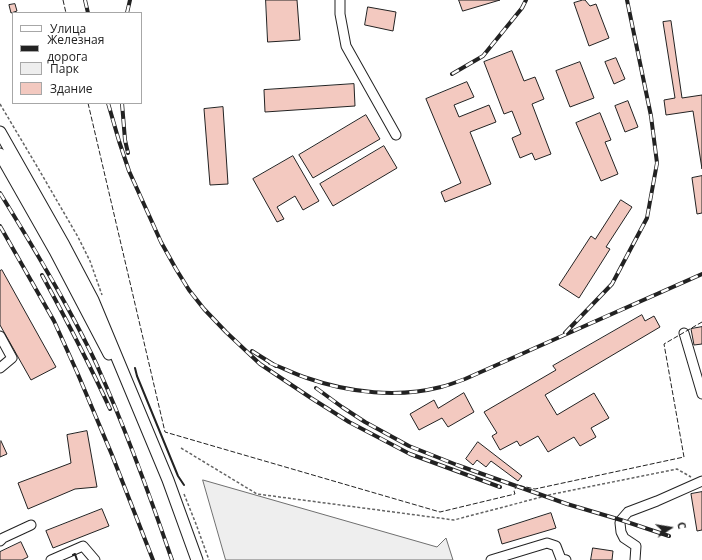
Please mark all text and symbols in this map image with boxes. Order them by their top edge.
legend [12,12,142,104]
text: Улица [50,20,86,37]
text: Железная дорога [47,31,104,65]
text: Парк [50,60,79,77]
text: Здание [50,80,93,97]
north arrow [650,508,690,548]
text: С [674,520,690,530]

